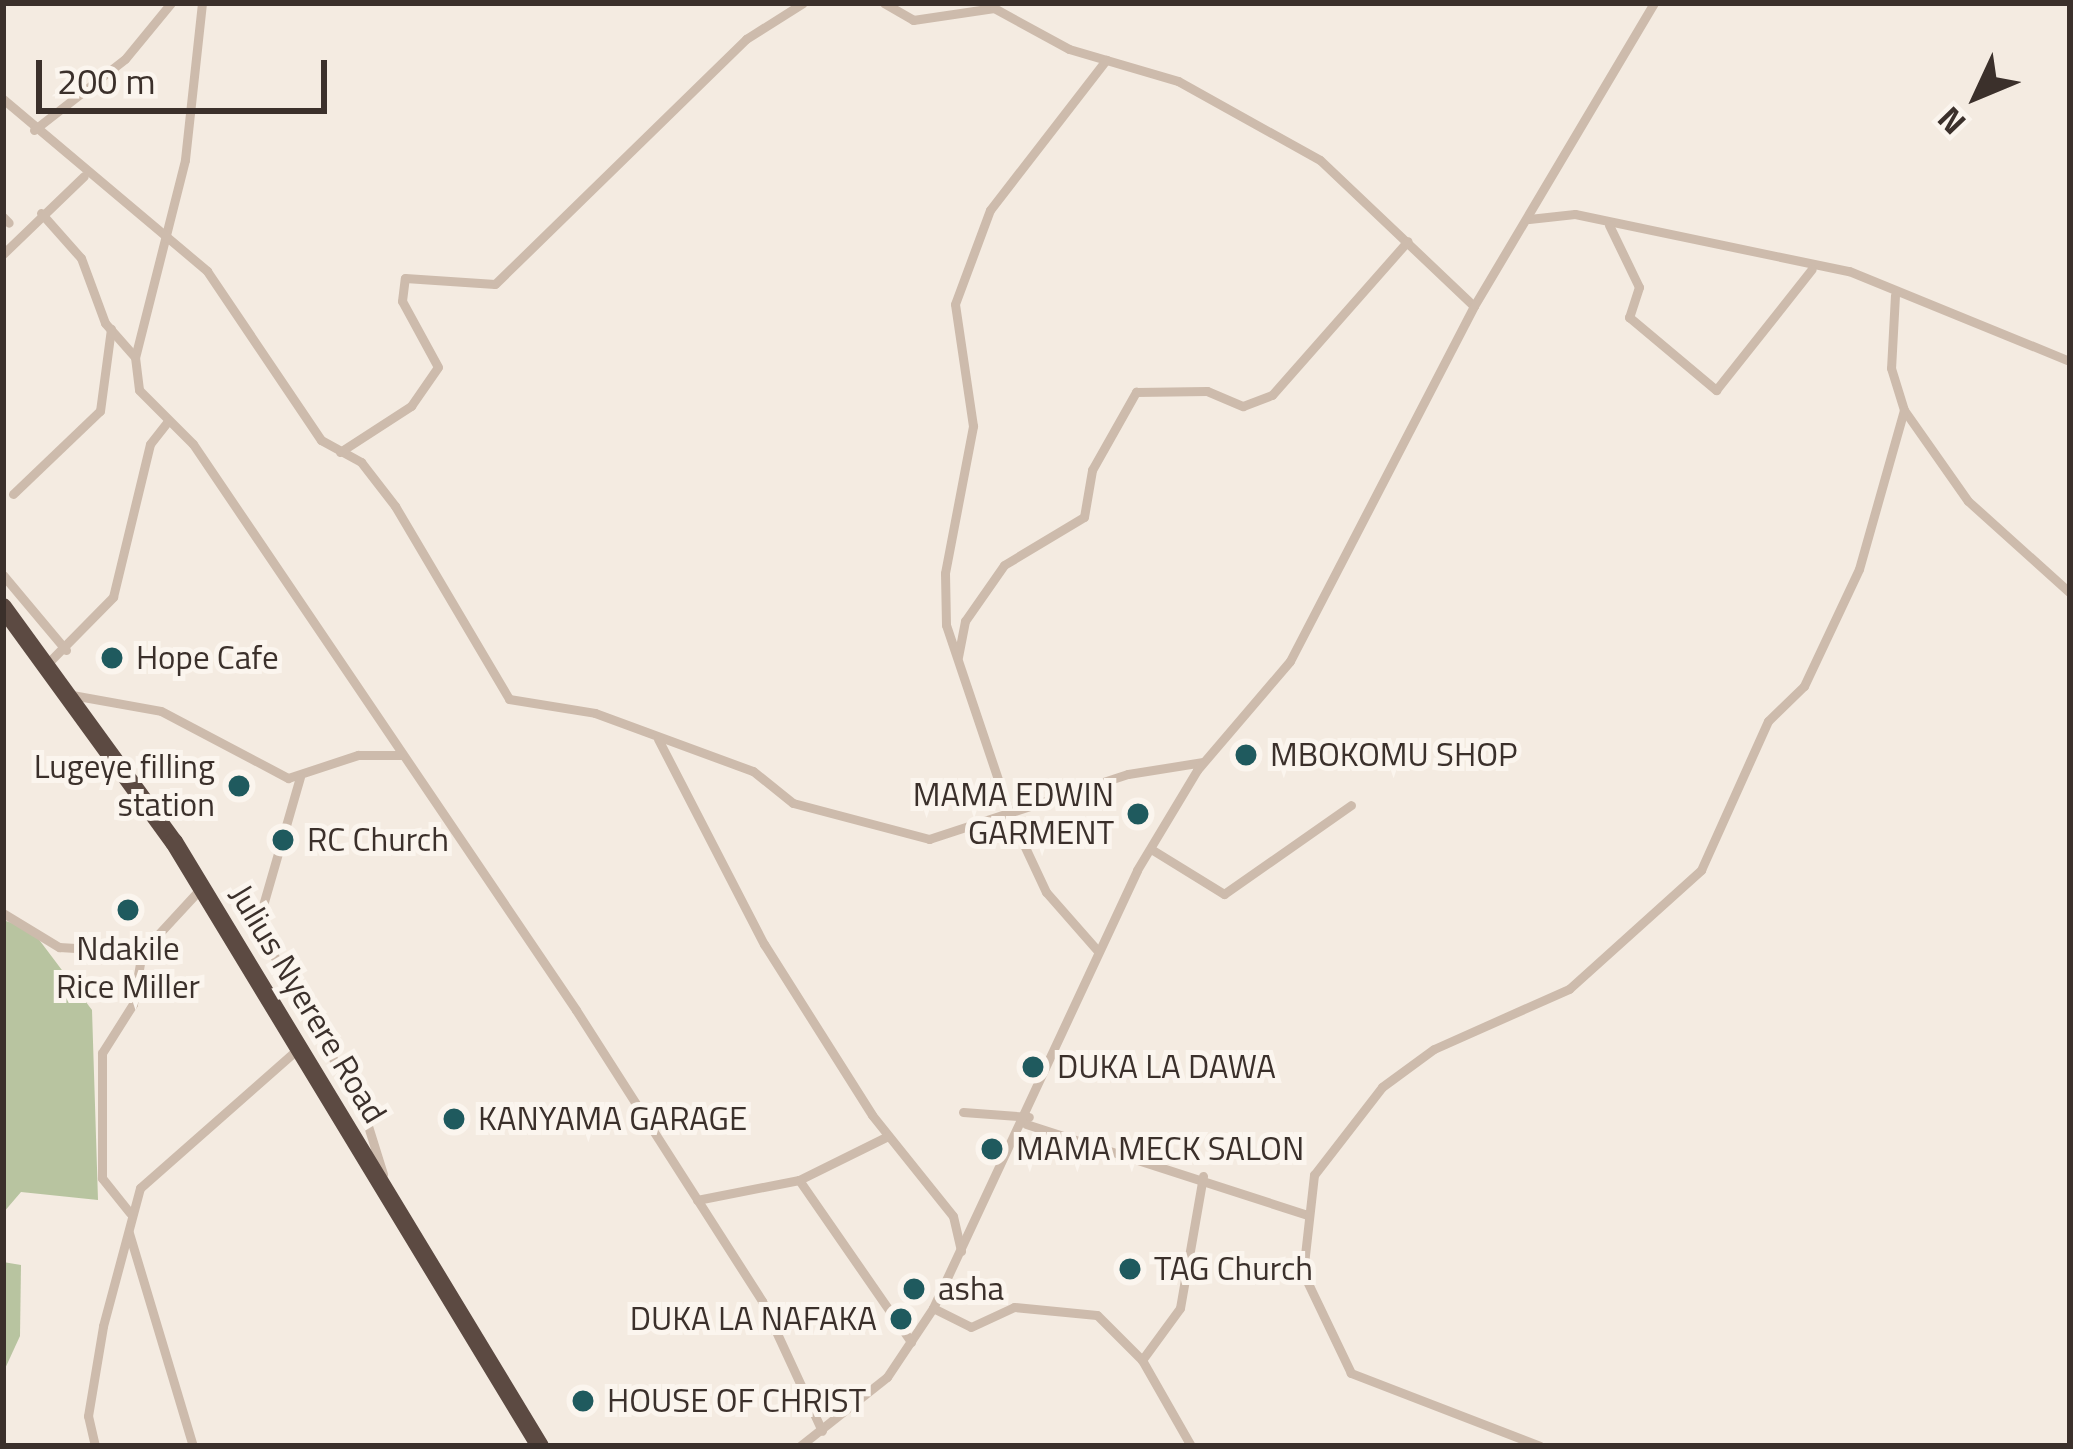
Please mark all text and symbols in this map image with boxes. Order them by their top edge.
scale bar [42,36,333,110]
north arrow [1917,36,2037,156]
text: 200 m [57,53,156,108]
text: N [1925,95,1977,147]
place label: Hope Cafe [136,638,279,678]
marker: Hope Cafe [99,645,125,671]
place label: MBOKOMU SHOP [1270,735,1518,775]
marker: MBOKOMU SHOP [1233,742,1259,768]
place label: Lugeye filling station [34,747,215,825]
marker: Lugeye filling station [226,773,252,799]
place label: MAMA EDWIN GARMENT [913,775,1114,853]
marker: MAMA EDWIN GARMENT [1125,801,1151,827]
place label: RC Church [307,820,449,860]
marker: RC Church [270,827,296,853]
street label: Julius Nyerere Road [221,878,395,1130]
marker: Ndakile Rice Miller [115,897,141,923]
place label: Ndakile Rice Miller [56,929,200,1007]
place label: DUKA LA DAWA [1057,1047,1276,1087]
marker: DUKA LA DAWA [1020,1054,1046,1080]
place label: KANYAMA GARAGE [478,1099,747,1139]
marker: KANYAMA GARAGE [441,1106,467,1132]
place label: MAMA MECK SALON [1016,1129,1304,1169]
marker: MAMA MECK SALON [979,1136,1005,1162]
place label: TAG Church [1154,1249,1313,1289]
marker: TAG Church [1117,1256,1143,1282]
place label: asha [938,1269,1004,1309]
marker: asha [901,1276,927,1302]
place label: DUKA LA NAFAKA [630,1299,877,1339]
marker: DUKA LA NAFAKA [888,1306,914,1332]
place label: HOUSE OF CHRIST [607,1381,866,1421]
marker: HOUSE OF CHRIST [570,1388,596,1414]

